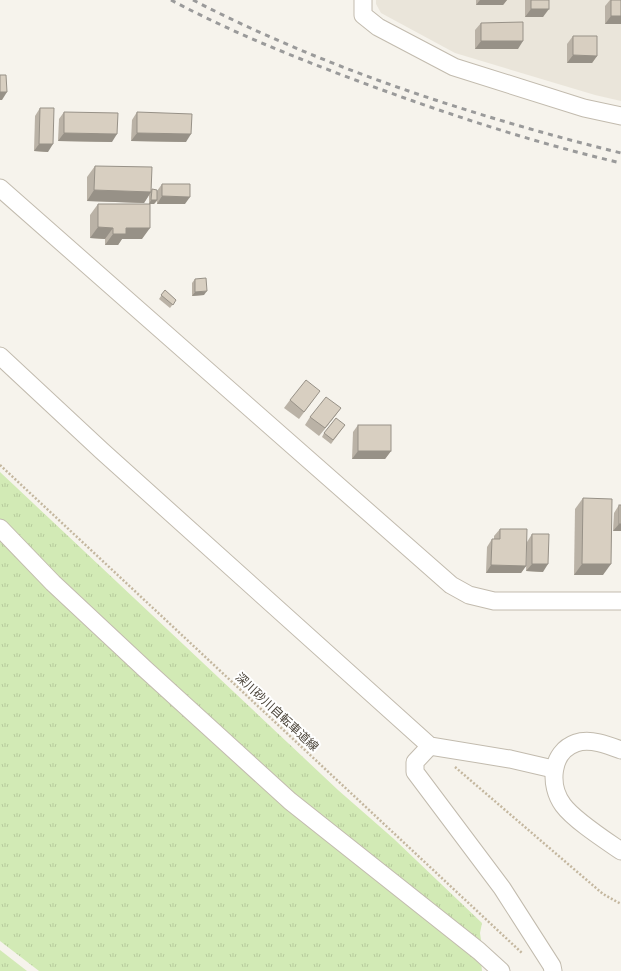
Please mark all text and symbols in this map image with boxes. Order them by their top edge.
street label: 深川砂川自転車道線 [233,670,321,753]

